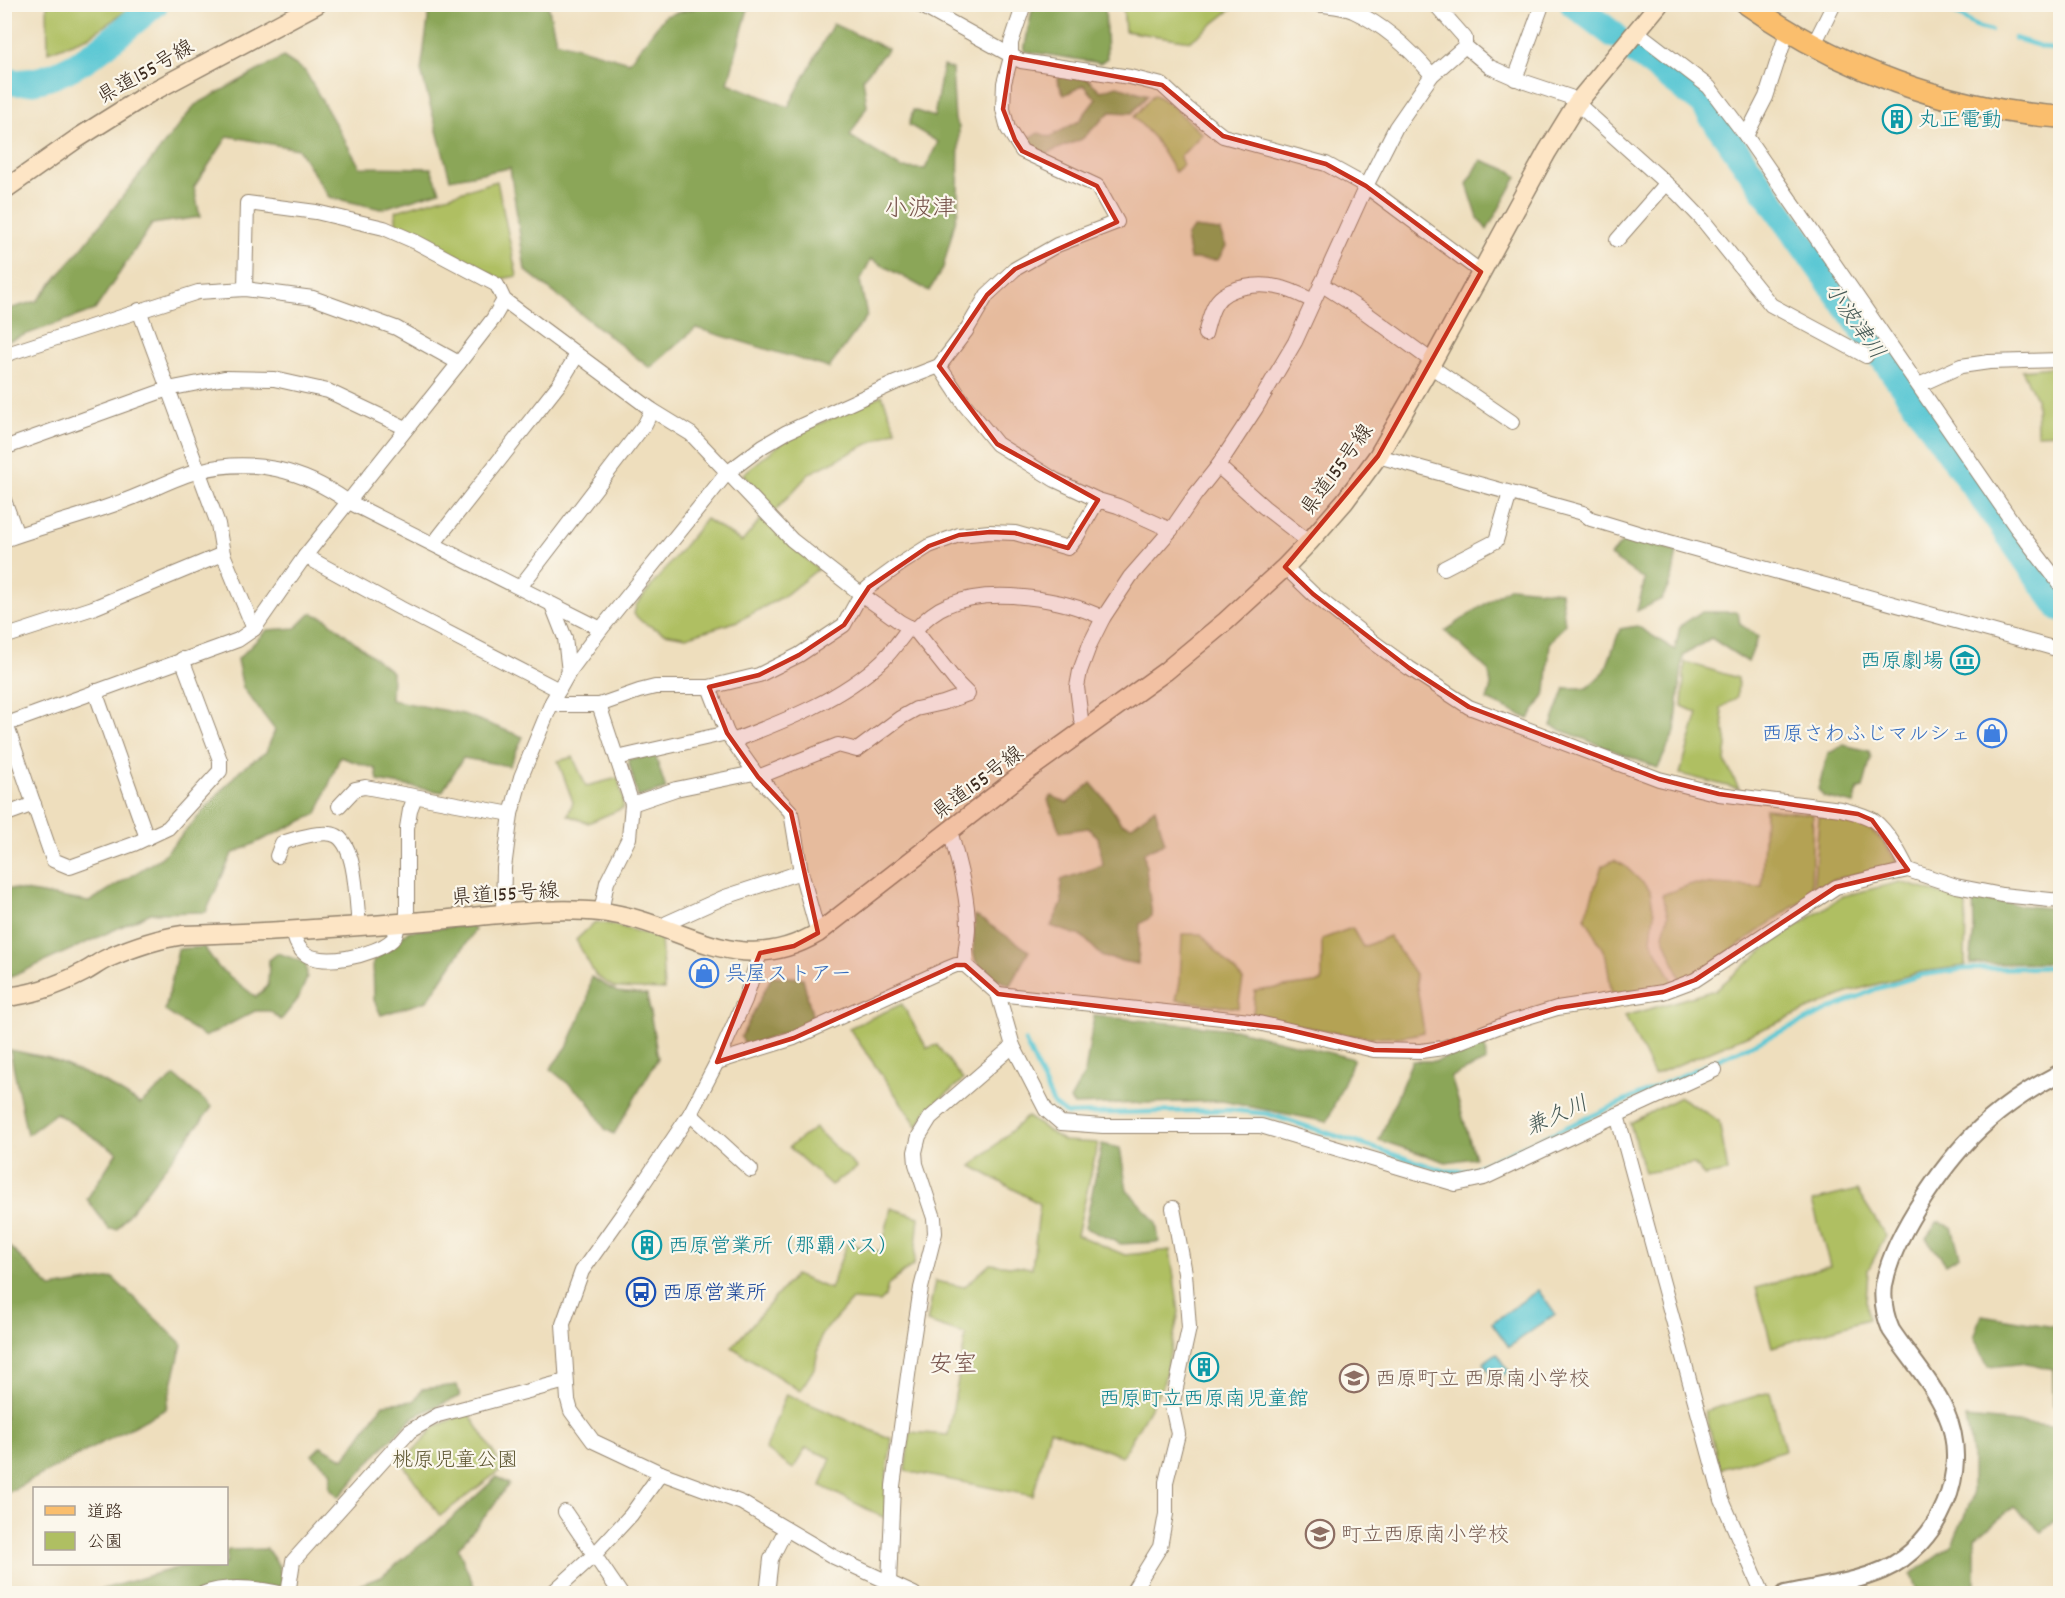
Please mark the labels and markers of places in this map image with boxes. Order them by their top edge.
building icon: 丸正電動 [1881,103,1913,135]
place label: 丸正電動 [1918,107,2002,137]
museum icon: 西原劇場 [1949,644,1981,676]
place label: 西原劇場 [1860,648,1944,678]
shop icon: 西原さわふじマルシェ [1976,717,2008,749]
place label: 西原さわふじマルシェ [1761,721,1971,751]
shop icon: 呉屋ストアー [688,957,720,989]
place label: 呉屋ストアー [725,961,852,991]
building icon: 西原営業所（那覇バス） [631,1229,663,1261]
place label: 西原営業所（那覇バス） [668,1233,899,1263]
bus stop icon: 西原営業所 [625,1276,657,1308]
place label: 西原営業所 [662,1280,767,1310]
building icon: 西原町立西原南児童館 [1188,1351,1220,1383]
school or university icon: 西原町立 西原南小学校 [1338,1362,1370,1394]
place label: 西原町立 西原南小学校 [1375,1366,1590,1396]
place label: 西原町立西原南児童館 [1099,1386,1309,1416]
school or university icon: 町立西原南小学校 [1304,1518,1336,1550]
place label: 町立西原南小学校 [1341,1522,1509,1552]

